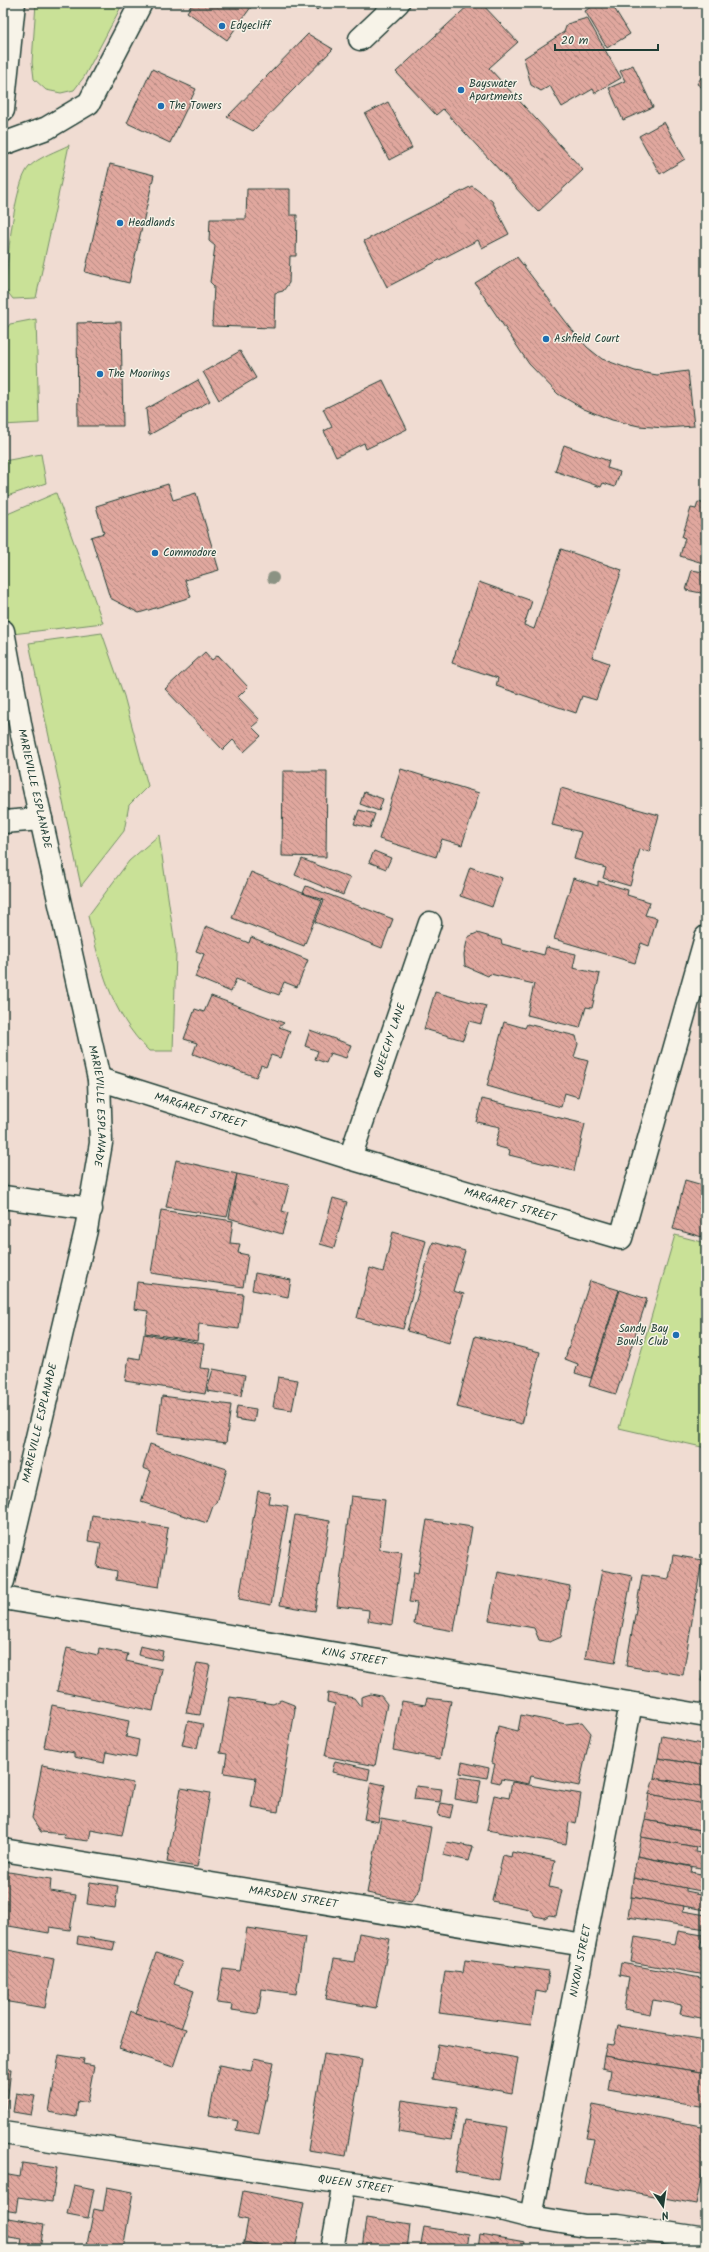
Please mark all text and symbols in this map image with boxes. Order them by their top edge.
place label: Edgecliff [230,17,272,35]
marker: Edgecliff [217,21,227,31]
scale bar [555,26,658,52]
text: 20 m [561,31,589,50]
place label: Bayswater Apartments [469,75,523,106]
marker: Bayswater Apartments [456,85,466,95]
place label: The Towers [169,97,222,115]
marker: The Towers [156,101,166,111]
place label: Headlands [128,214,175,232]
marker: Headlands [115,218,125,228]
place label: Ashfield Court [554,330,620,348]
marker: Ashfield Court [541,334,551,344]
place label: The Moorings [108,365,170,383]
marker: The Moorings [95,369,105,379]
place label: Commodore [163,544,216,562]
marker: Commodore [150,548,160,558]
street label: MARIEVILLE ESPLANADE [12,727,57,851]
street label: QUEECHY LANE [369,1000,411,1080]
street label: MARIEVILLE ESPLANADE [83,1043,110,1169]
street label: MARGARET STREET [152,1088,249,1134]
street label: MARGARET STREET [462,1183,559,1228]
place label: Sandy Bay Bowls Club [616,1320,669,1351]
marker: Sandy Bay Bowls Club [671,1330,681,1340]
street label: MARIEVILLE ESPLANADE [17,1361,63,1485]
street label: KING STREET [320,1643,389,1671]
street label: MARSDEN STREET [247,1881,340,1914]
street label: NIXON STREET [565,1922,597,1999]
street label: QUEEN STREET [317,2170,395,2200]
north arrow [643,2186,683,2226]
text: N [660,2205,670,2224]

